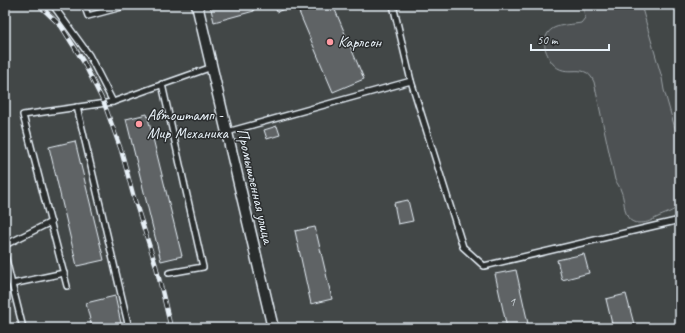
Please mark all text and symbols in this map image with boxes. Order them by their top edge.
scale bar [531,26,609,52]
place label: Карлсон [338,32,383,52]
text: 50 m [537,32,559,48]
marker: Карлсон [325,37,335,47]
place label: Автоштамп - Мир Механика [147,105,229,143]
marker: Автоштамп - Мир Механика [134,119,144,129]
street label: Промышленная улица [232,126,278,247]
house number: 1 [509,293,516,310]

